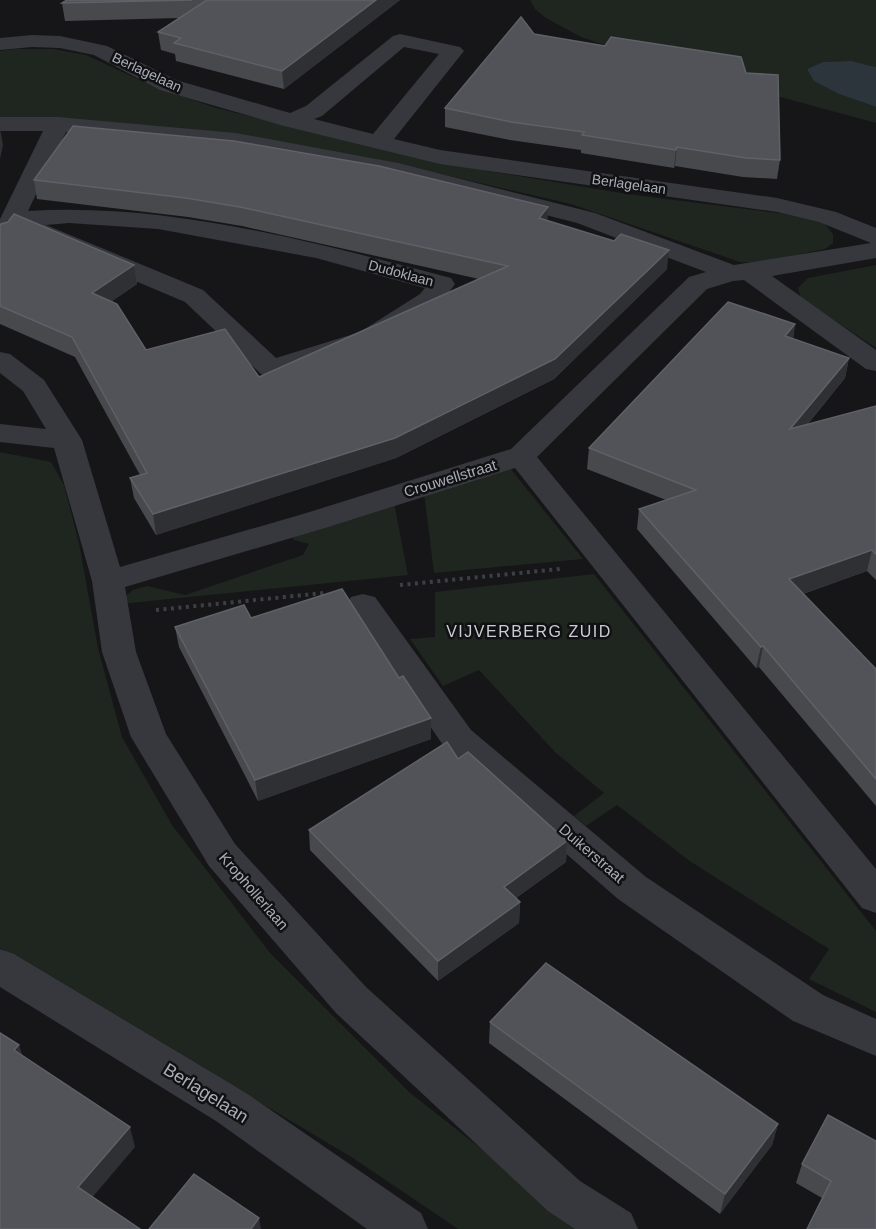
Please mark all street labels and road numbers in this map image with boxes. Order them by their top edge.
street label: Berlagelaan [110,49,184,95]
street label: Berlagelaan [591,171,667,197]
street label: Dudoklaan [367,257,435,289]
street label: Crouwellstraat [402,456,499,500]
street label: Duikerstraat [556,820,629,886]
street label: Krophollerlaan [216,849,292,933]
street label: Berlagelaan [160,1059,252,1127]

